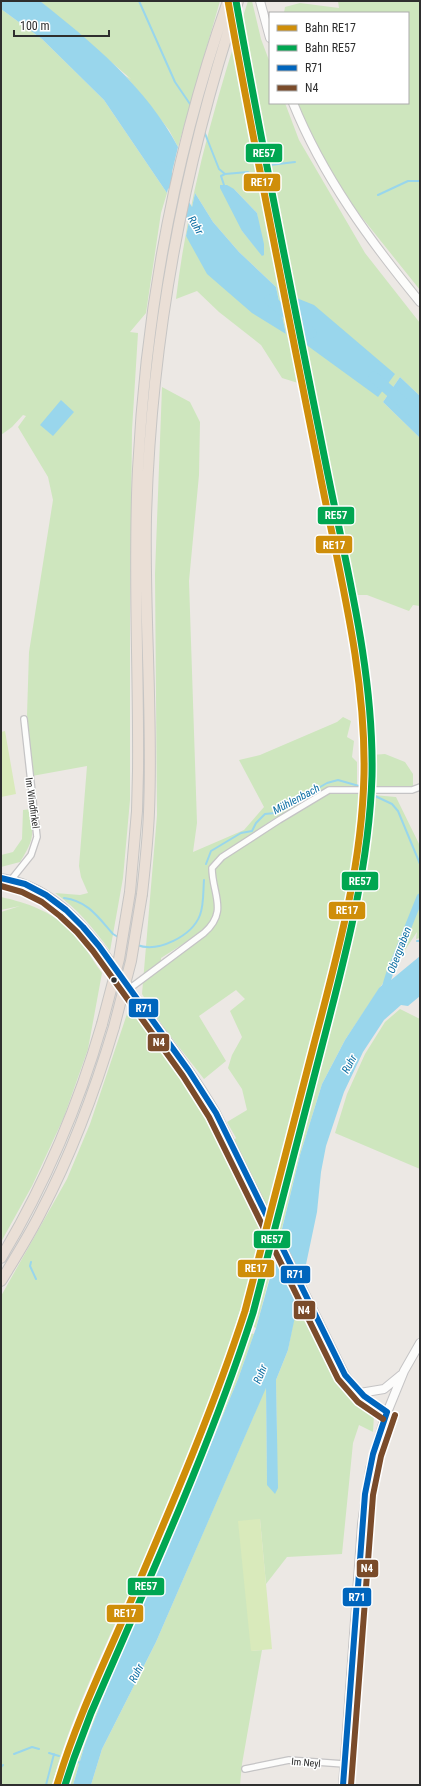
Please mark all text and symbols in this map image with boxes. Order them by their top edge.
scale bar [14,12,109,38]
legend [269,12,409,104]
text: 100 m [20,19,50,33]
text: Bahn RE17 [305,21,356,35]
text: Bahn RE57 [305,41,356,55]
text: R71 [305,61,323,75]
text: N4 [305,81,318,95]
line badge: RE57 [245,143,283,163]
text: RE57 [253,147,276,160]
line badge: RE17 [243,173,281,192]
text: RE17 [251,176,274,189]
water label: Ruhr [185,214,206,237]
line badge: RE57 [317,506,355,525]
text: RE57 [325,509,348,522]
line badge: RE17 [315,535,353,554]
text: RE17 [323,539,346,552]
street label: Im Windfirkel [23,777,42,829]
water label: Mühlenbach [270,782,322,817]
line badge: RE57 [341,871,379,891]
text: RE57 [349,875,372,888]
line badge: RE17 [328,901,366,920]
text: RE17 [336,904,359,917]
water label: Obergraben [385,925,414,975]
unlabelled marker [109,975,119,985]
line badge: R71 [128,998,159,1018]
text: R71 [135,1002,153,1015]
line badge: N4 [147,1033,170,1052]
text: N4 [153,1036,166,1049]
water label: Ruhr [339,1052,360,1076]
line badge: RE57 [253,1230,291,1249]
text: RE57 [261,1233,284,1246]
line badge: RE17 [237,1259,275,1278]
text: RE17 [245,1262,268,1275]
line badge: R71 [280,1265,311,1284]
text: R71 [286,1268,304,1281]
line badge: N4 [293,1300,316,1320]
text: N4 [298,1304,311,1317]
water label: Ruhr [251,1362,270,1386]
line badge: N4 [356,1559,379,1578]
text: N4 [361,1562,374,1575]
line badge: RE57 [127,1577,165,1596]
text: RE57 [135,1580,158,1593]
line badge: R71 [342,1587,372,1607]
text: R71 [348,1591,366,1604]
line badge: RE17 [106,1604,144,1623]
text: RE17 [114,1607,137,1620]
water label: Ruhr [126,1661,147,1685]
street label: Im Neyl [291,1756,321,1769]

